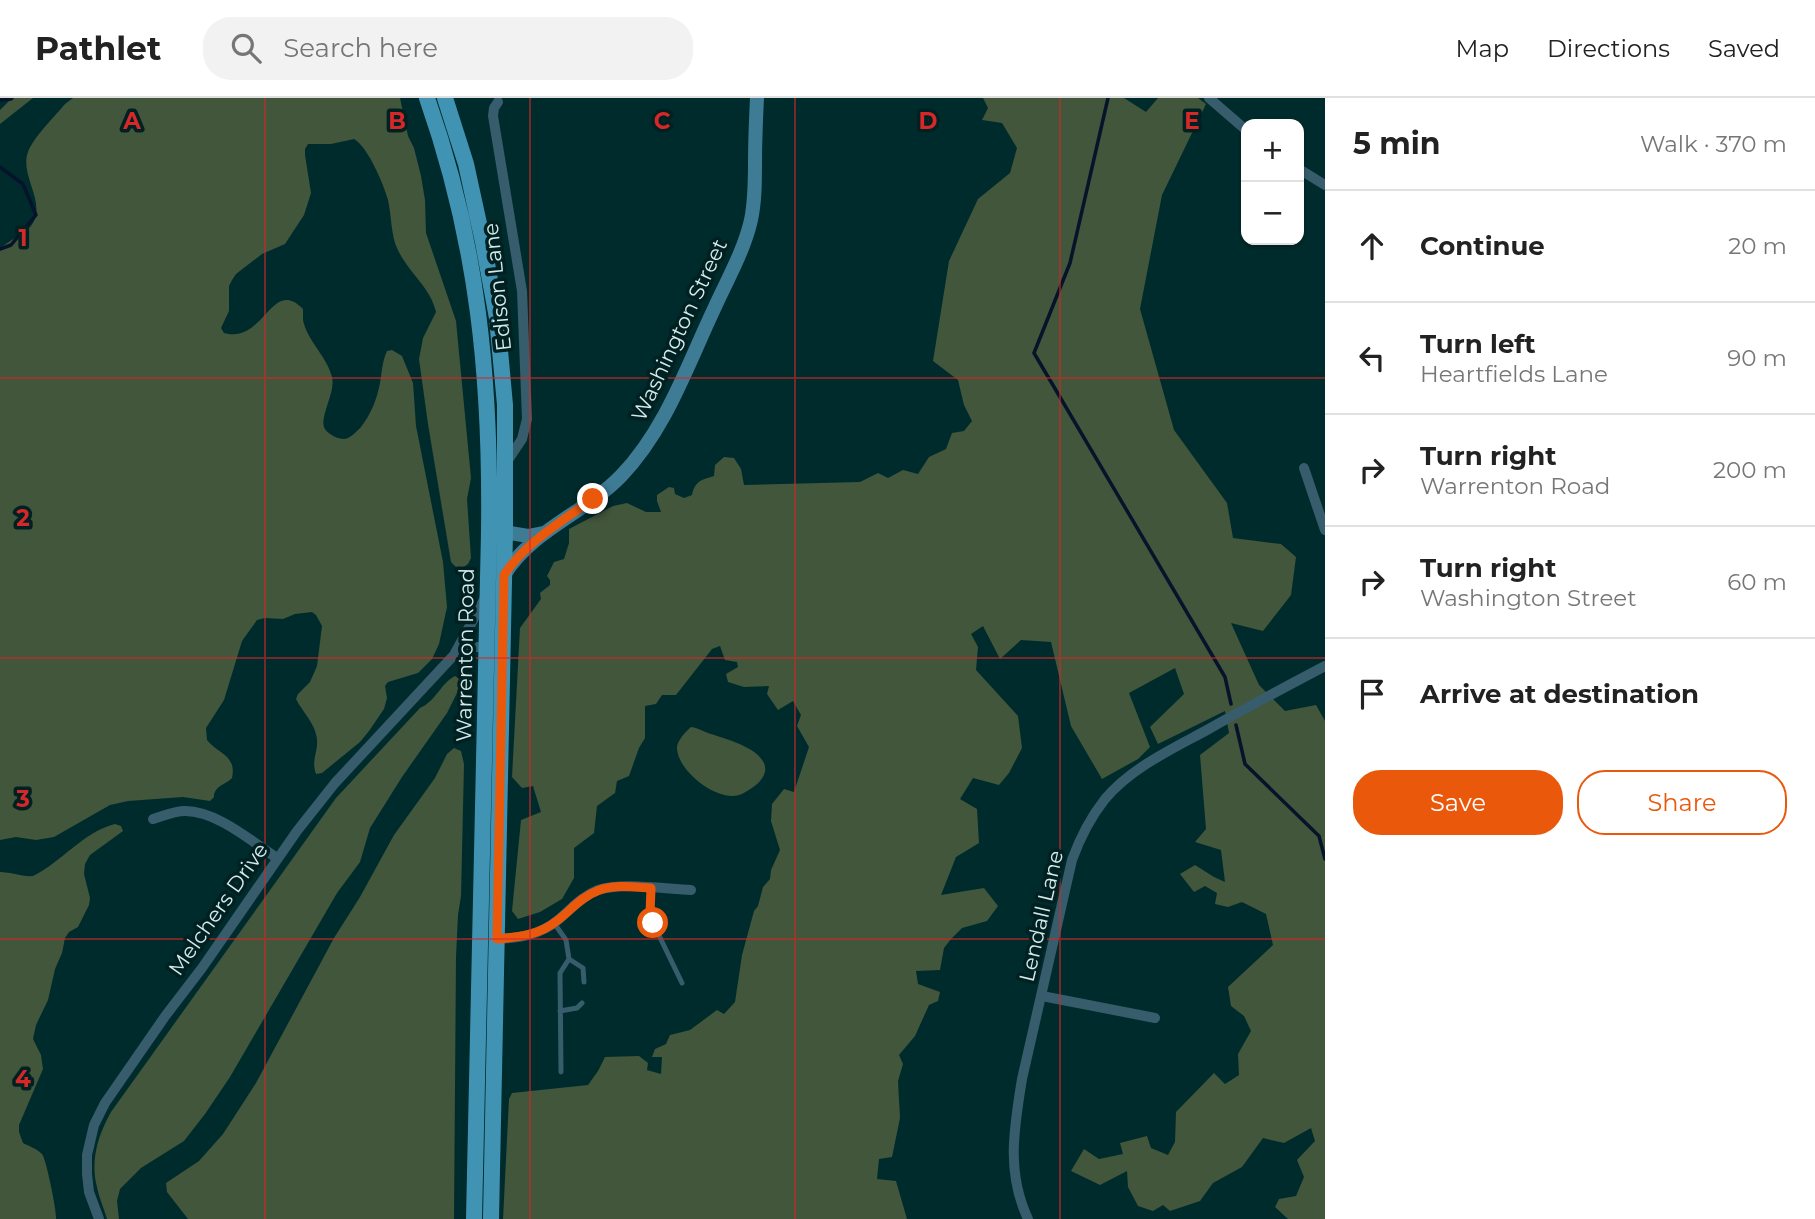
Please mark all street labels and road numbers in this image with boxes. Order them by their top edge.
street label: Edison Lane [478,222,516,352]
street label: Washington Street [626,235,732,425]
street label: Warrenton Road [451,568,479,742]
street label: Melchers Drive [163,838,273,980]
street label: Lendall Lane [1014,848,1068,984]

